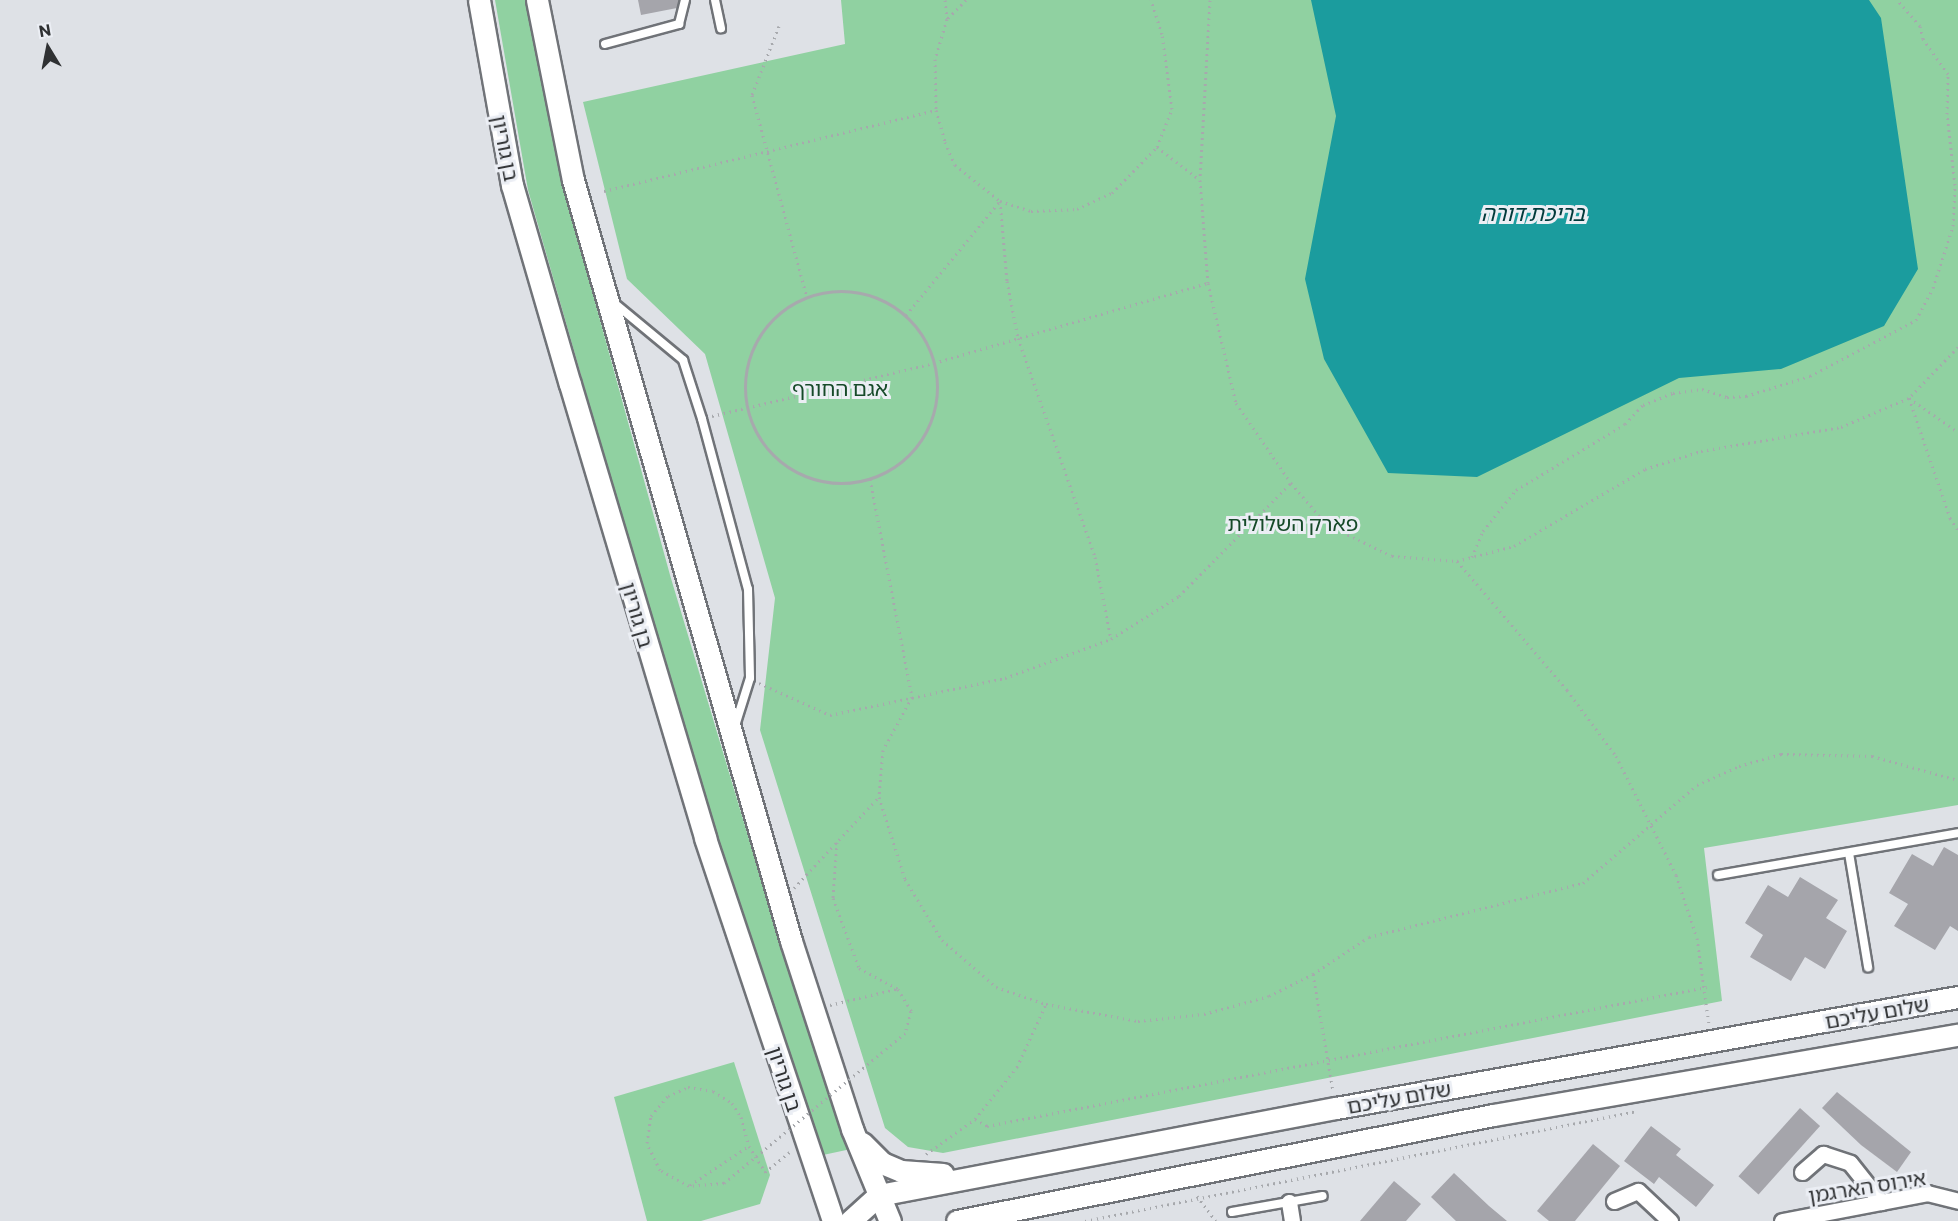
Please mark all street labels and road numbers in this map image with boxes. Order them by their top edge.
street label: בן גוריון [487,113,525,183]
street label: בן גוריון [617,579,659,651]
street label: שלום עליכם [1823,990,1931,1034]
street label: בן גוריון [763,1043,807,1115]
street label: שלום עליכם [1345,1075,1453,1119]
street label: אירוס הארגמן [1806,1164,1928,1208]

